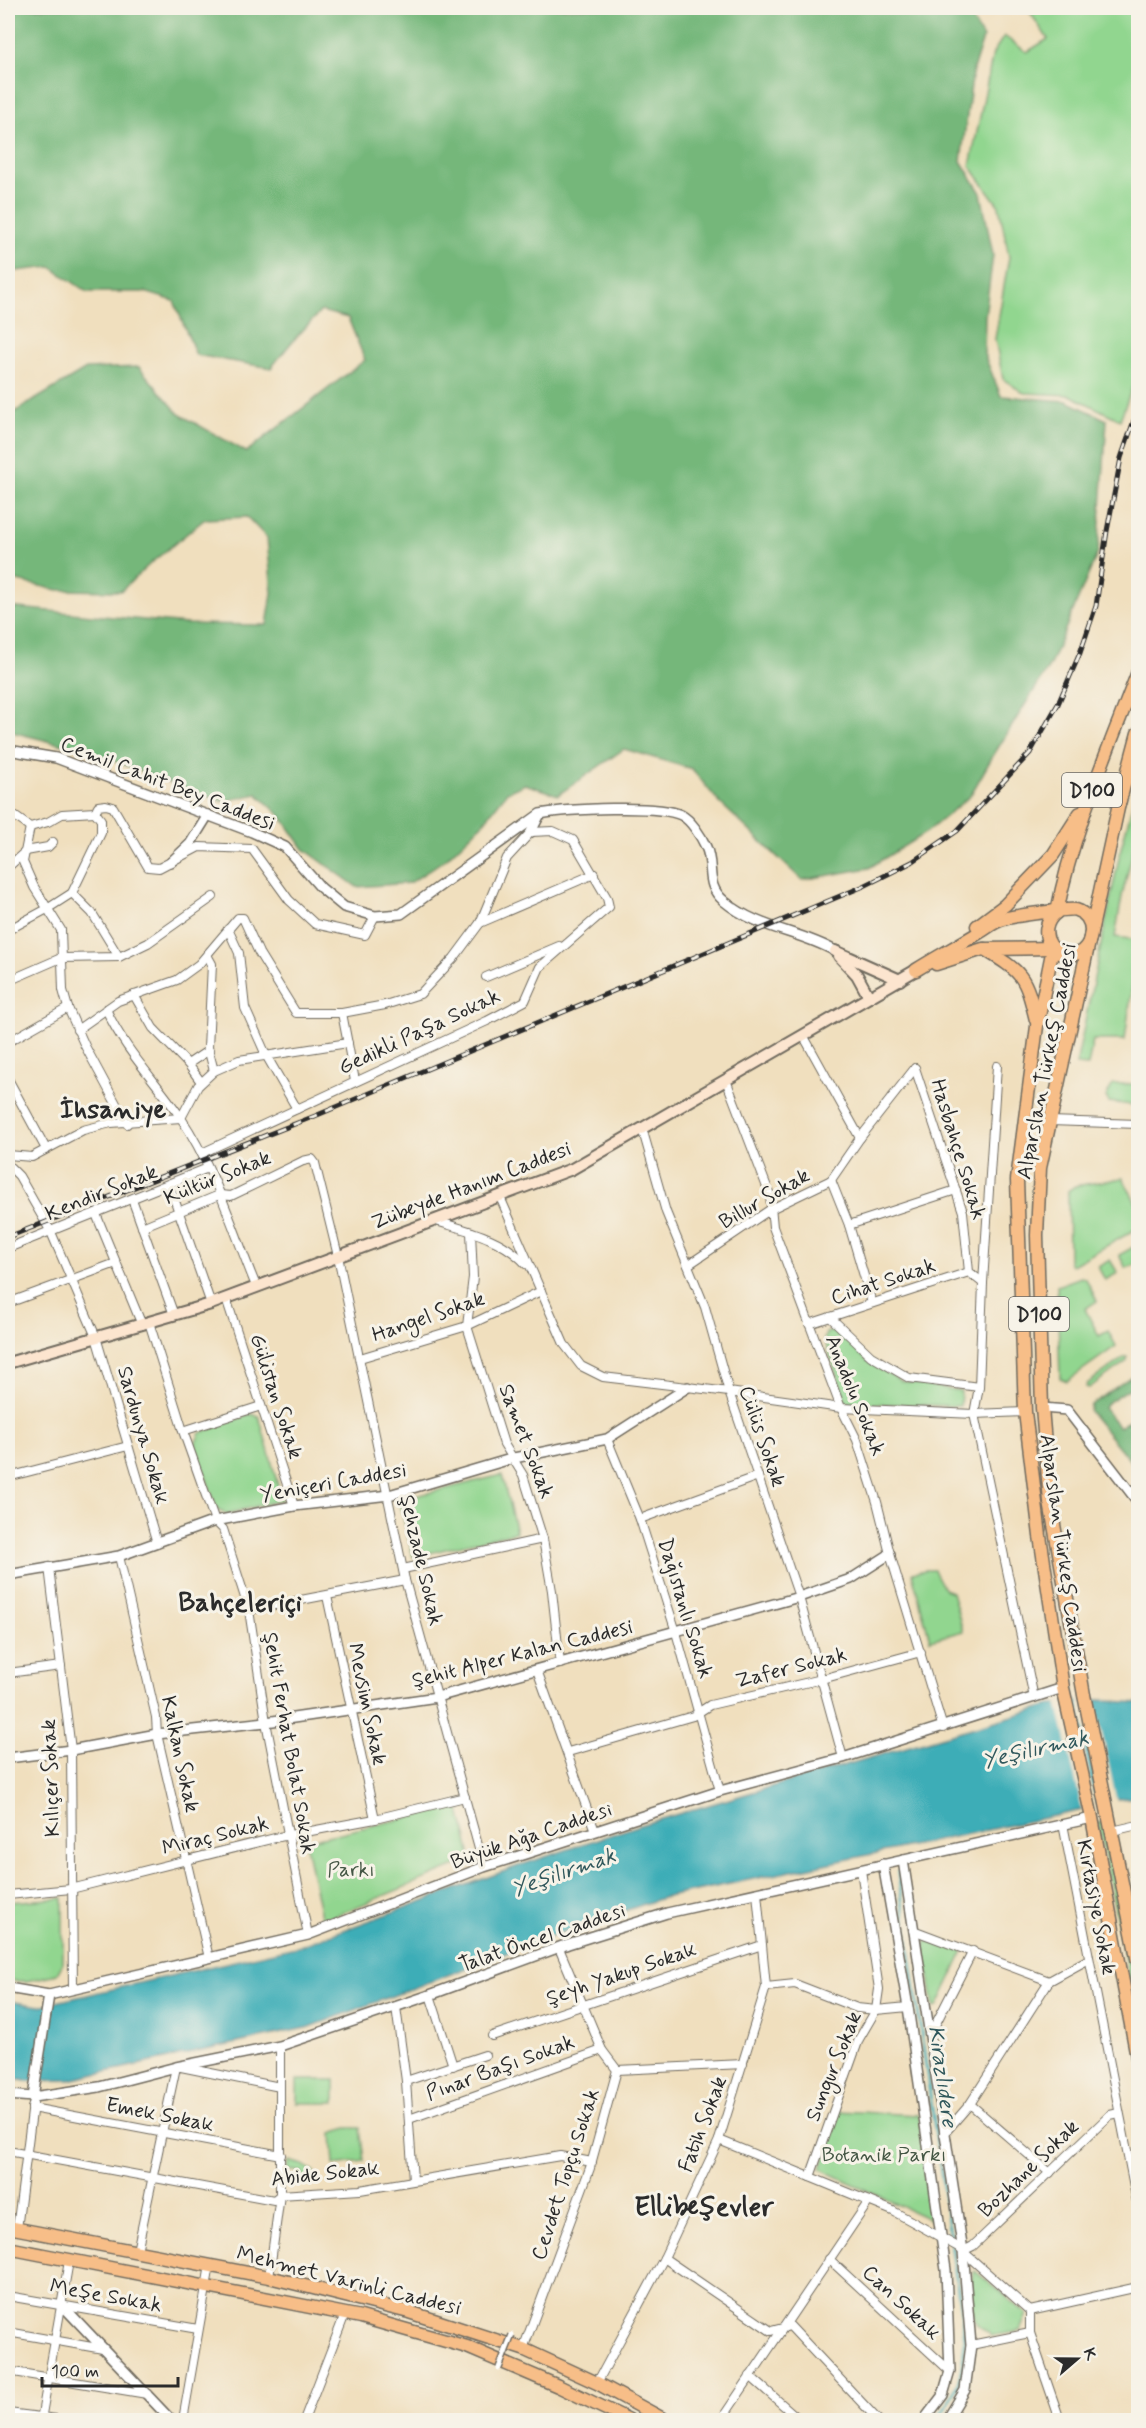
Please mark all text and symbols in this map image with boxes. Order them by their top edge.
street label: Cemil Cahit Bey Caddesi [56,730,279,838]
road number: D100 [1062,773,1122,807]
street label: Alparslan Türkeş Caddesi [1010,941,1084,1182]
street label: Gedikli Paşa Sokak [334,982,505,1082]
street label: Hasbahçe Sokak [923,1076,993,1223]
district label: İhsaniye [60,1093,167,1128]
street label: Zübeyde Hanım Caddesi [367,1135,575,1237]
street label: Kültür Sokak [160,1144,275,1212]
street label: Kendir Sokak [41,1158,162,1228]
street label: Billur Sokak [714,1161,815,1236]
street label: Cihat Sokak [827,1252,939,1312]
street label: Hangel Sokak [368,1284,489,1350]
road number: D100 [1009,1297,1069,1331]
street label: Gülistan Sokak [243,1330,310,1463]
street label: Anadolu Sokak [818,1331,892,1460]
street label: Sardunya Sokak [110,1363,176,1508]
street label: Samet Sokak [491,1380,561,1503]
street label: Cülüs Sokak [732,1382,793,1491]
street label: Alparslan Türkeş Caddesi [1032,1432,1094,1674]
street label: Yeniçeri Caddesi [258,1456,409,1510]
street label: Şehzade Sokak [392,1492,450,1628]
street label: Dağıstanlı Sokak [650,1535,720,1682]
district label: Bahçeleriçi [178,1586,302,1621]
street label: Şehit Alper Kalan Caddesi [409,1613,636,1695]
street label: Şehit Ferhat Bolat Sokak [256,1630,322,1856]
street label: Mevsim Sokak [340,1641,394,1768]
street label: Zafer Sokak [733,1641,850,1695]
street label: Kalkan Sokak [154,1693,206,1815]
street label: Kılıçer Sokak [35,1718,67,1837]
water label: Yeşilırmak [980,1724,1091,1776]
street label: Büyük Ağa Caddesi [447,1795,616,1877]
street label: Miraç Sokak [159,1809,271,1863]
street label: Kırtasiye Sokak [1069,1837,1123,1978]
water label: Yeşilırmak [508,1842,619,1904]
park label: Parkı [327,1856,375,1884]
street label: Talat Öncel Caddesi [455,1896,630,1980]
street label: Şeyh Yakup Sokak [542,1935,700,2013]
street label: Sungur Sokak [799,2007,870,2126]
water label: Kirazlıdere [921,2024,963,2130]
street label: Pınar Başı Sokak [422,2028,578,2108]
street label: Fatih Sokak [672,2072,734,2176]
street label: Cevdet Topçu Sokak [525,2085,607,2264]
street label: Emek Sokak [103,2091,216,2139]
street label: Bozhane Sokak [972,2113,1086,2224]
park label: Botanik Parkı [822,2141,946,2169]
street label: Abide Sokak [270,2154,381,2194]
district label: Ellibeşevler [634,2190,775,2225]
street label: Mehmet Varinli Caddesi [234,2240,464,2322]
street label: Can Sokak [856,2259,947,2347]
street label: Meşe Sokak [48,2272,164,2320]
north arrow [1047,2329,1107,2389]
text: K [1078,2345,1102,2364]
scale bar [42,2350,178,2388]
text: 100 m [51,2360,99,2384]

